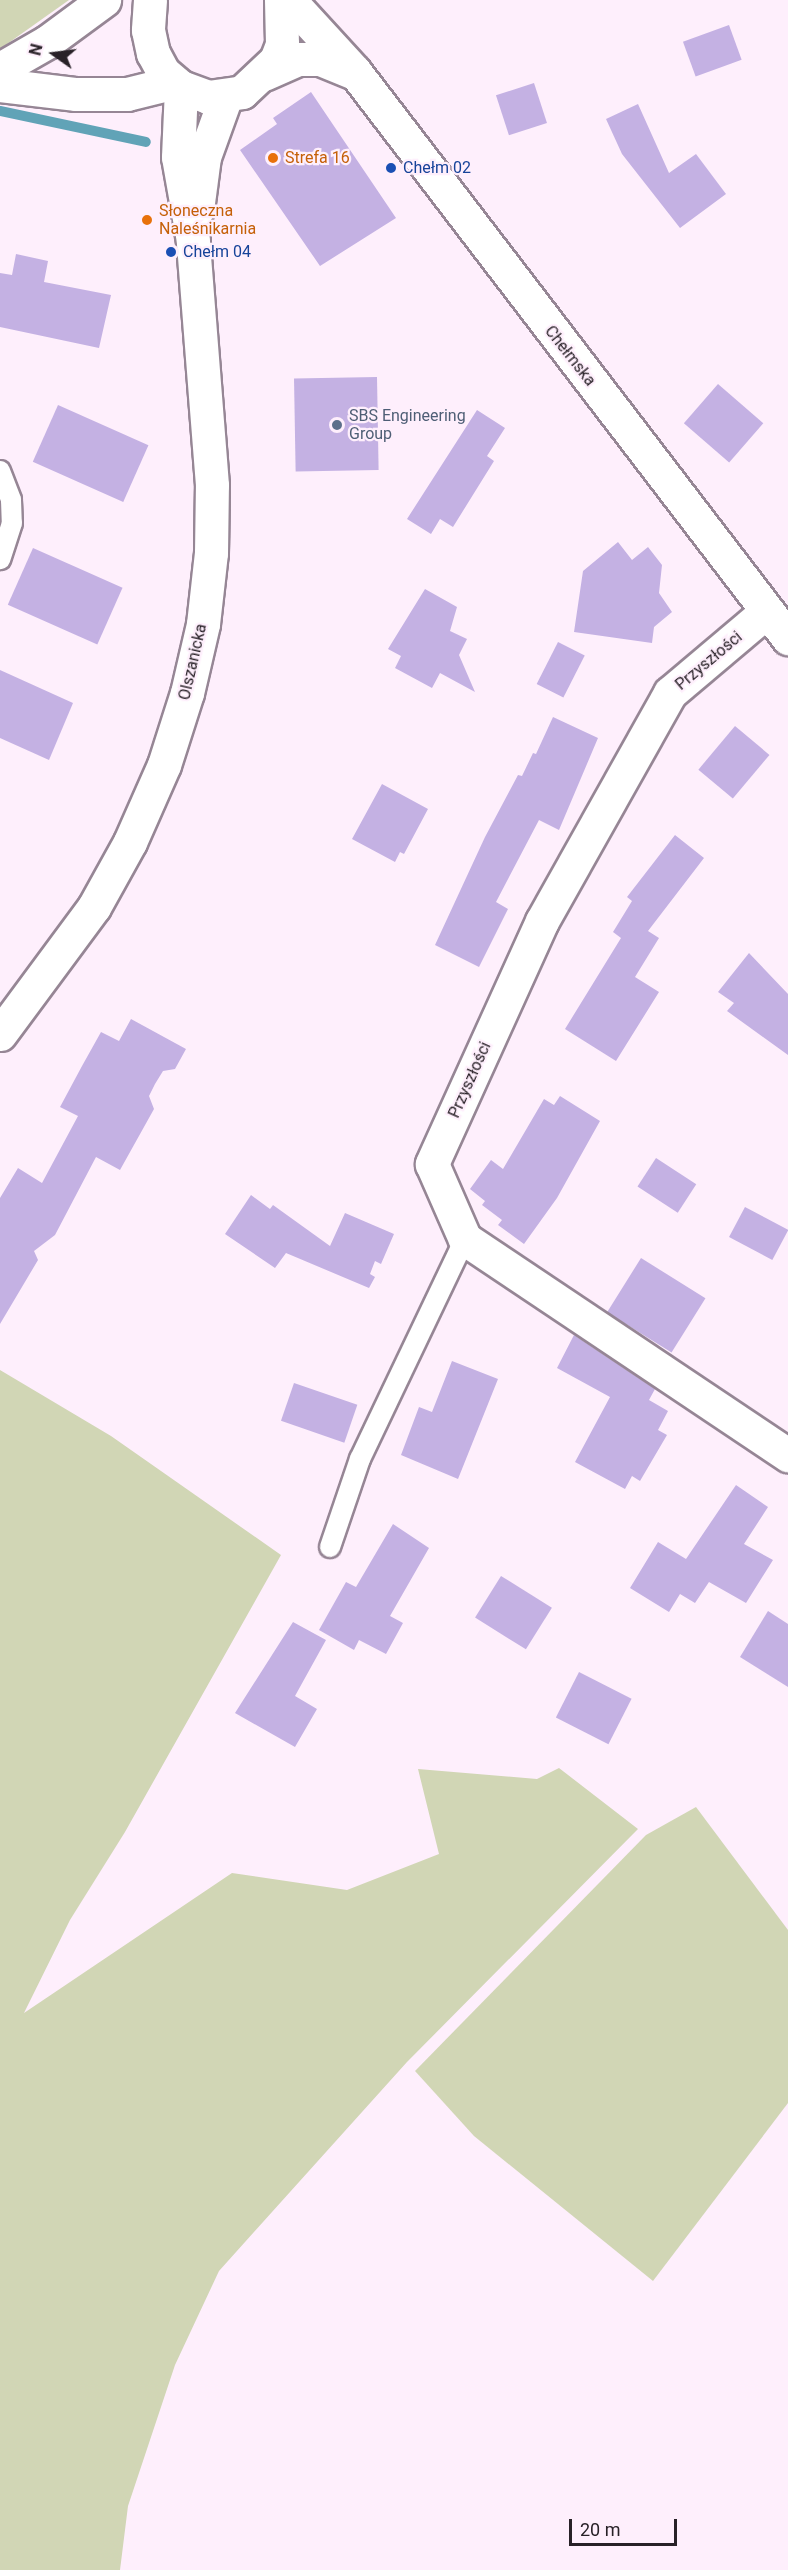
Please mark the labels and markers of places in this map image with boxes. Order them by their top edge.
place label: Strefa 16 [285,148,350,168]
marker: Strefa 16 [266,151,280,165]
place label: Chełm 02 [403,158,471,178]
marker: Chełm 02 [384,161,398,175]
place label: Słoneczna Naleśnikarnia [159,201,256,239]
marker: Słoneczna Naleśnikarnia [140,213,154,227]
place label: Chełm 04 [183,242,251,262]
marker: Chełm 04 [164,245,178,259]
place label: SBS Engineering Group [349,406,466,444]
marker: SBS Engineering Group [330,418,344,432]

